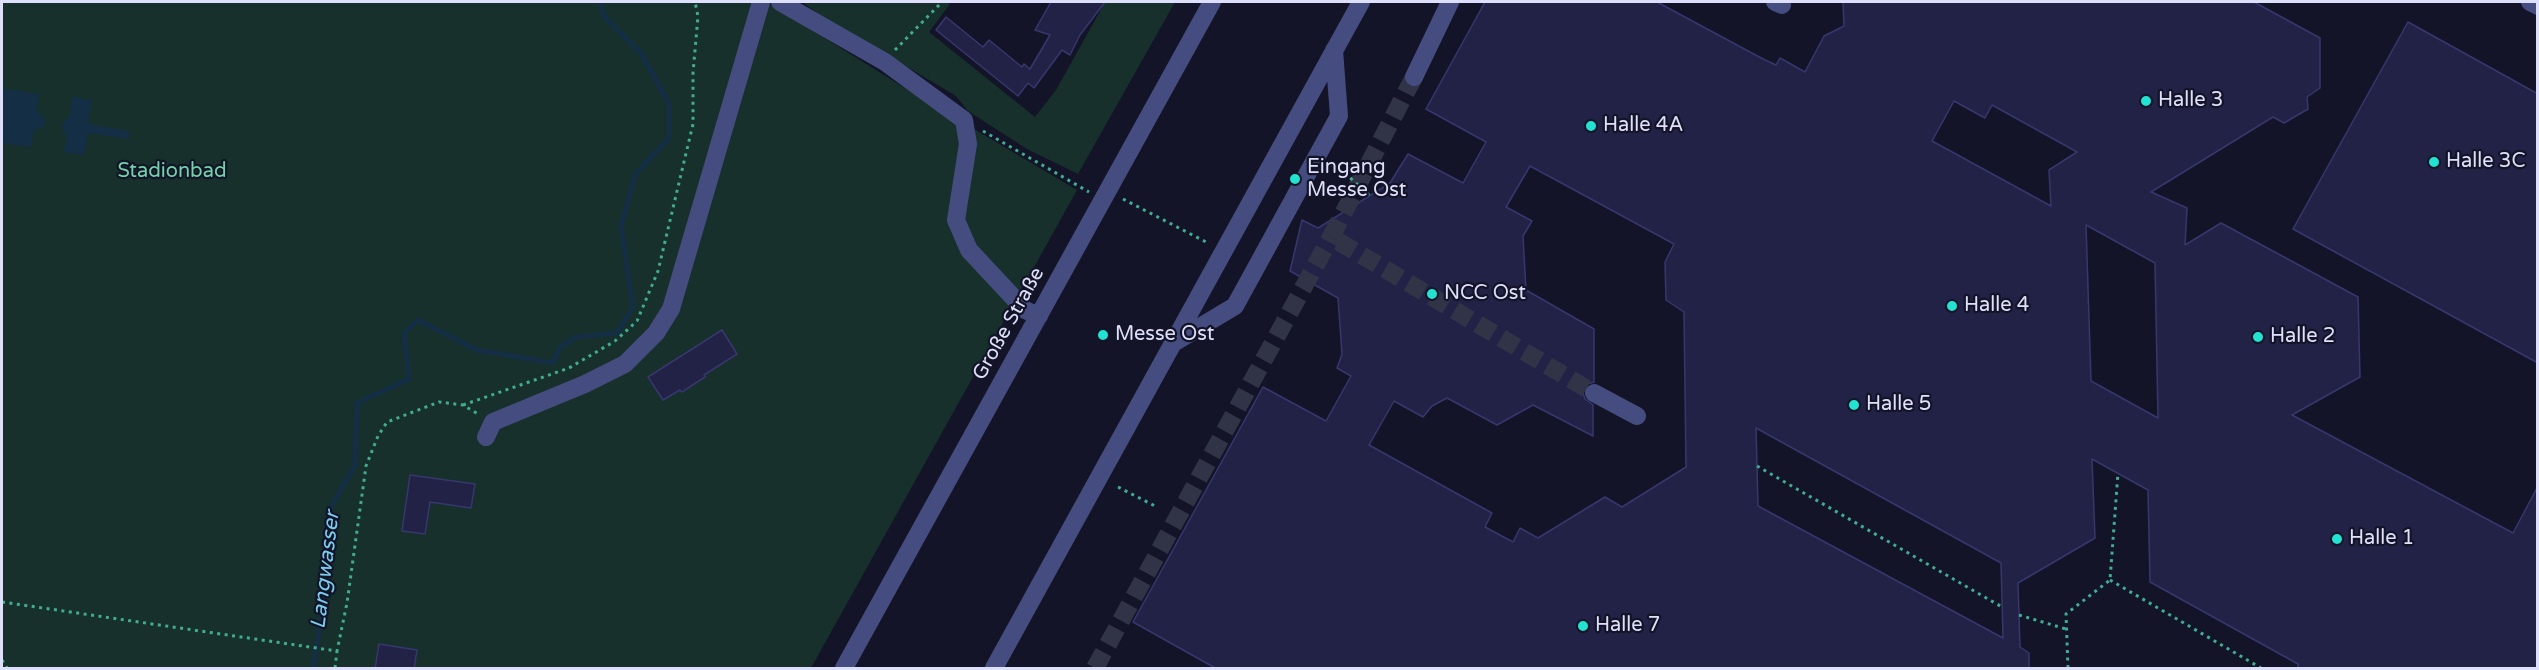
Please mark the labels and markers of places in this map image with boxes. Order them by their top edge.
place label: Halle 3 [2158,89,2223,113]
marker: Halle 3 [2139,94,2153,108]
place label: Halle 4A [1603,114,1683,138]
marker: Halle 4A [1584,119,1598,133]
place label: Halle 3C [2446,150,2525,174]
marker: Halle 3C [2427,155,2441,169]
place label: Eingang Messe Ost [1307,156,1406,203]
marker: Eingang Messe Ost [1288,172,1302,186]
place label: NCC Ost [1444,282,1526,306]
marker: NCC Ost [1425,287,1439,301]
place label: Halle 4 [1964,294,2029,318]
marker: Halle 4 [1945,299,1959,313]
place label: Messe Ost [1115,323,1214,347]
place label: Halle 2 [2270,325,2335,349]
marker: Messe Ost [1096,328,1110,342]
marker: Halle 2 [2251,330,2265,344]
place label: Halle 5 [1866,393,1931,417]
marker: Halle 5 [1847,398,1861,412]
place label: Halle 1 [2349,527,2414,551]
marker: Halle 1 [2330,532,2344,546]
place label: Halle 7 [1595,614,1660,638]
marker: Halle 7 [1576,619,1590,633]

